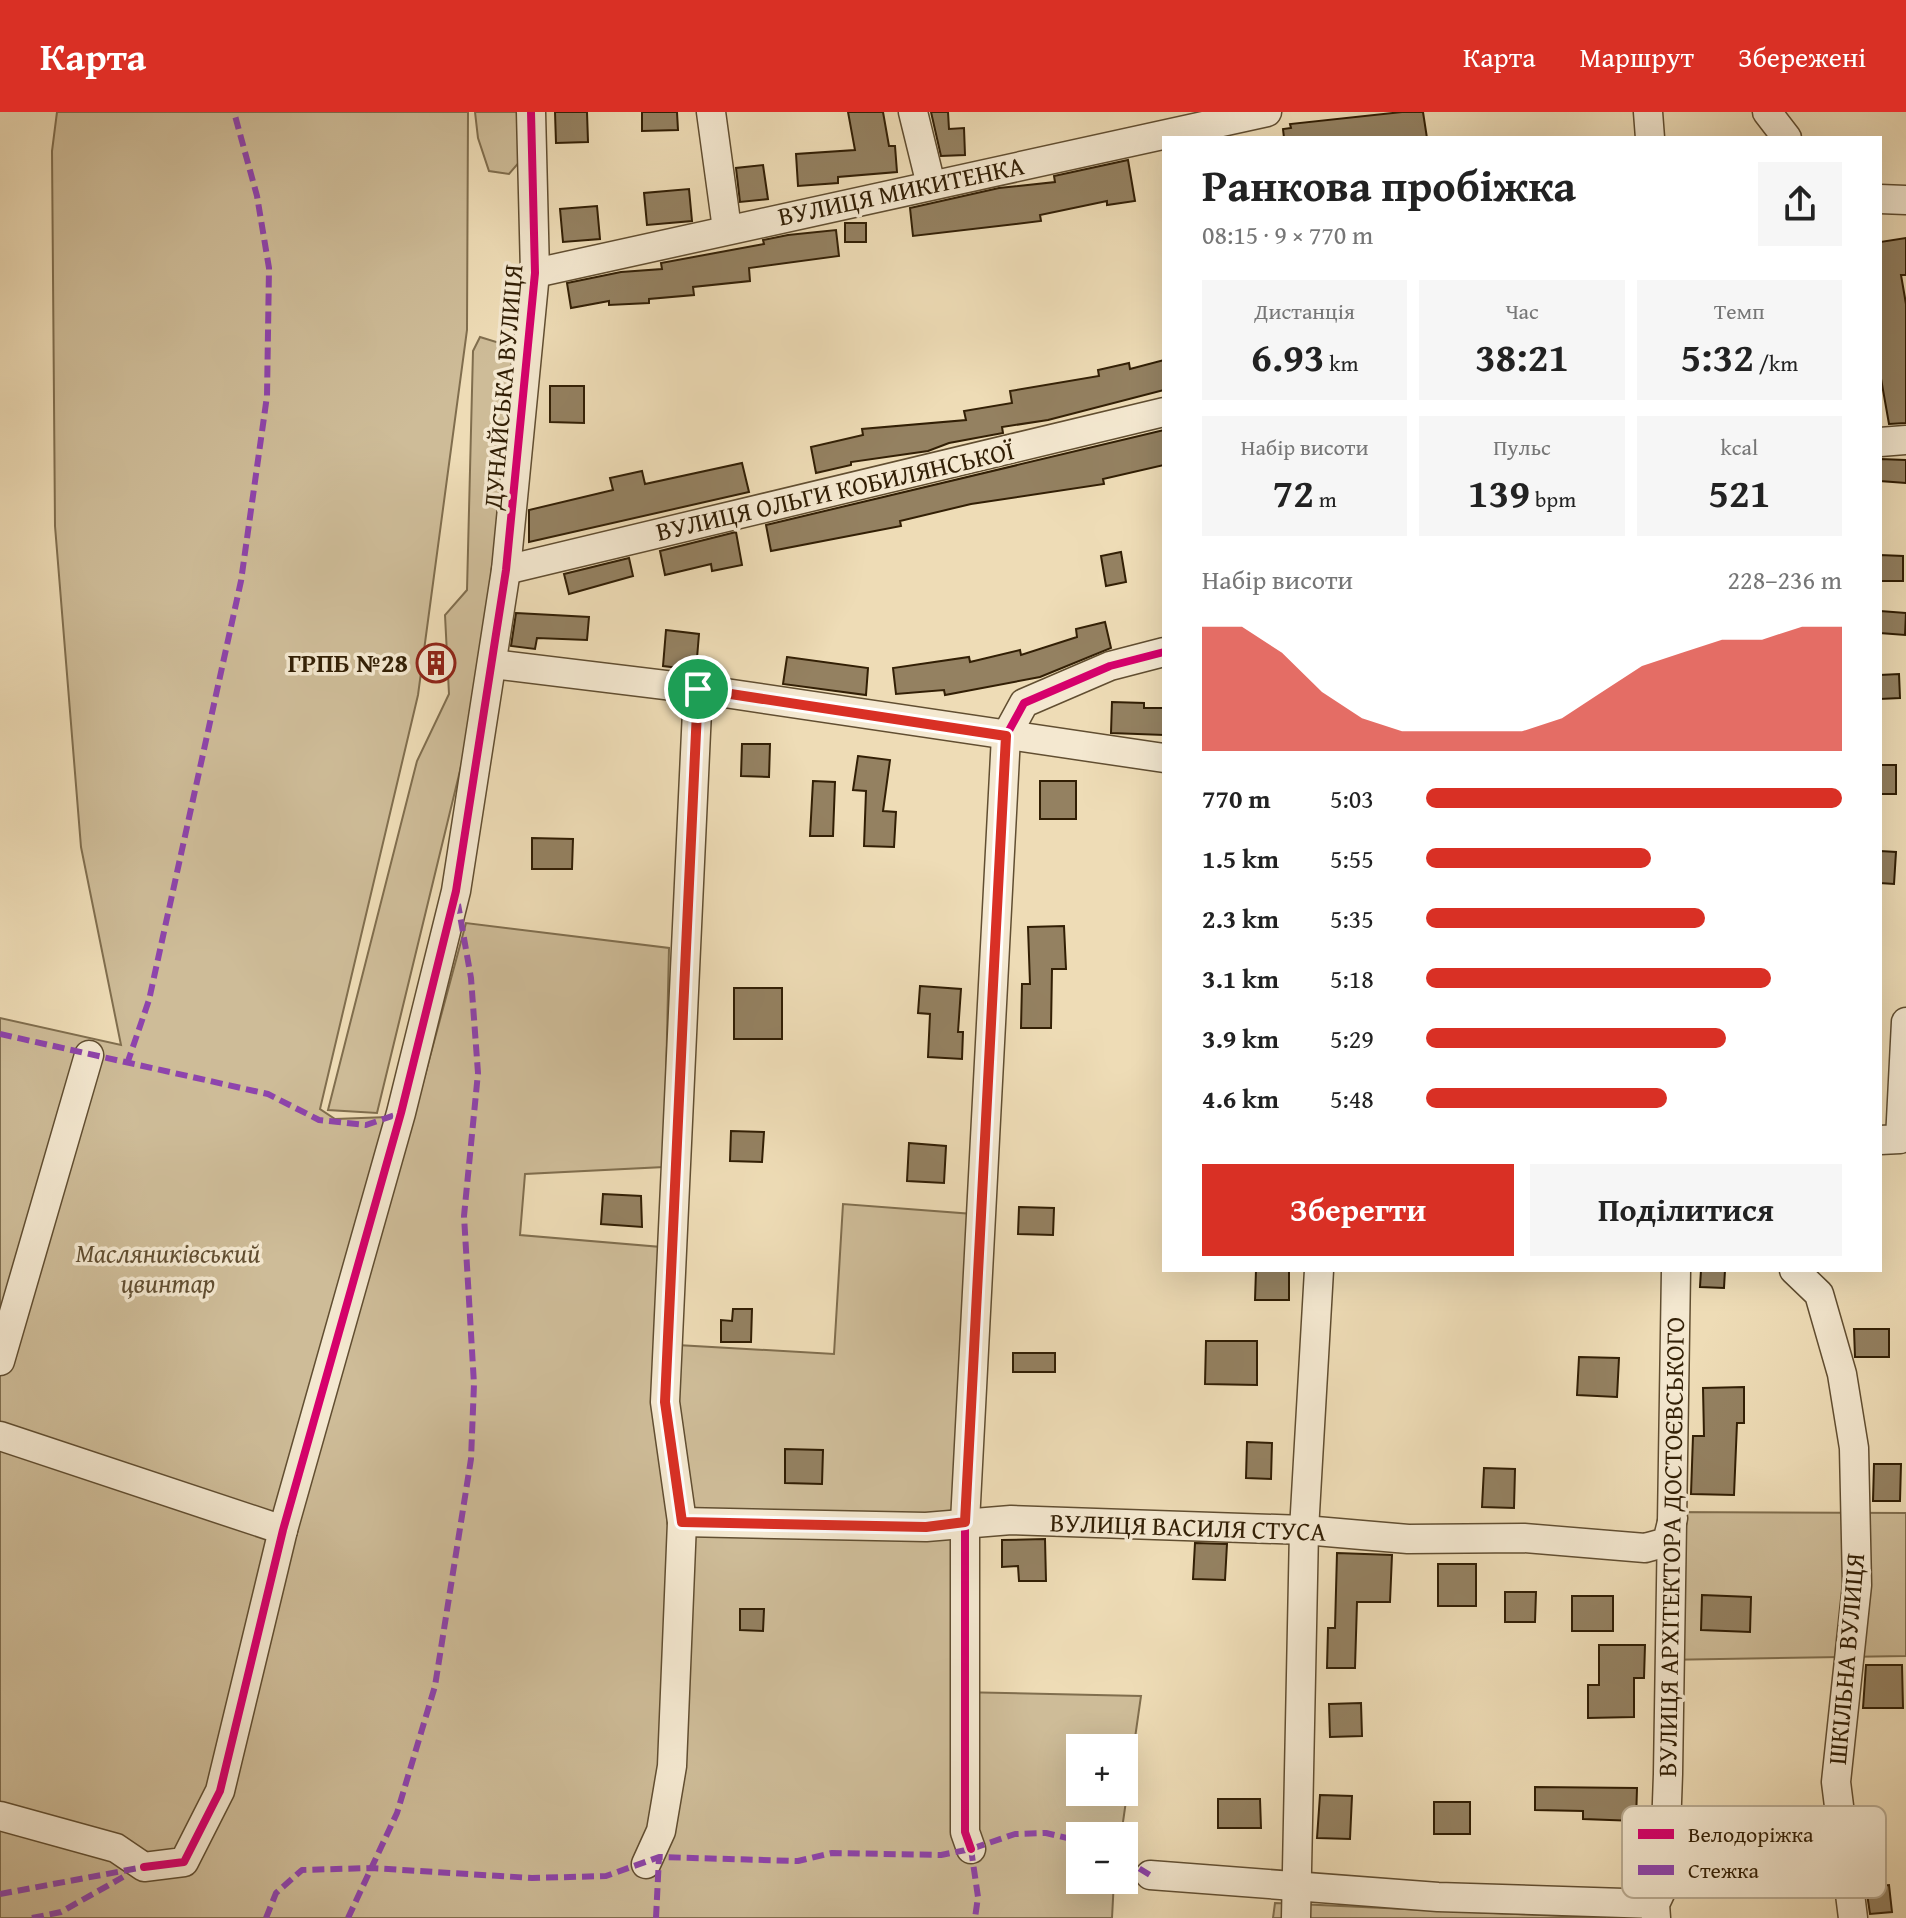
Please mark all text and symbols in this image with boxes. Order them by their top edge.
text: Карта [40,28,146,84]
text: Карта [1463,36,1536,77]
text: Маршрут [1580,36,1694,77]
text: Збережені [1738,36,1866,77]
street label: ВУЛИЦЯ МИКИТЕНКА [774,145,1028,236]
text: Ранкова пробіжка [1202,153,1576,217]
button: share [1758,162,1842,246]
text: 08:15 · 9 × 770 m [1202,215,1373,254]
street label: ДУНАЙСЬКА ВУЛИЦЯ [472,263,533,512]
text: Дистанція [1254,295,1355,327]
text: Час [1505,295,1539,327]
text: Темп [1714,295,1765,327]
text: 6.93 [1251,327,1324,386]
text: 38:21 [1475,327,1569,386]
text: 5:32 [1680,327,1754,386]
text: km [1324,347,1358,379]
text: /km [1754,347,1798,379]
street label: ВУЛИЦЯ ОЛЬГИ КОБИЛЯНСЬКОЇ [652,430,1018,551]
text: Набір висоти [1241,431,1369,463]
text: Пульс [1493,431,1551,463]
text: kcal [1721,431,1758,463]
text: 72 [1273,463,1314,522]
text: 139 [1468,463,1530,522]
text: 521 [1708,463,1770,522]
text: m [1314,483,1337,515]
text: bpm [1530,483,1576,515]
text: Набір висоти [1202,560,1353,599]
text: 228–236 m [1728,560,1842,599]
building icon: ГРПБ №28 [415,642,457,684]
place label: ГРПБ №28 [288,643,408,682]
pin [664,655,732,723]
icon: arrive [676,667,720,711]
text: 770 m [1202,779,1270,818]
text: 5:03 [1330,779,1374,818]
text: 1.5 km [1202,839,1279,878]
text: 5:55 [1330,839,1374,878]
text: 2.3 km [1202,899,1279,938]
text: 5:35 [1330,899,1374,938]
text: 3.1 km [1202,959,1279,998]
text: 5:18 [1330,959,1374,998]
text: 3.9 km [1202,1019,1279,1058]
text: 5:29 [1330,1019,1374,1058]
text: 4.6 km [1202,1079,1279,1118]
text: 5:48 [1330,1079,1374,1118]
button: Зберегти [1202,1164,1514,1256]
button: Поділитися [1530,1164,1842,1256]
park label: Масляниківський цвинтар [76,1233,260,1302]
street label: ВУЛИЦЯ АРХІТЕКТОРА ДОСТОЄВСЬКОГО [1647,1316,1694,1778]
street label: ВУЛИЦЯ ВАСИЛЯ СТУСА [1049,1502,1327,1551]
street label: ШКІЛЬНА ВУЛИЦЯ [1817,1552,1874,1766]
map controls [1066,1734,1138,1894]
button: + [1066,1734,1138,1806]
legend [1622,1806,1886,1898]
text: Велодоріжка [1688,1818,1814,1850]
button: − [1066,1822,1138,1894]
text: Стежка [1688,1854,1760,1886]

